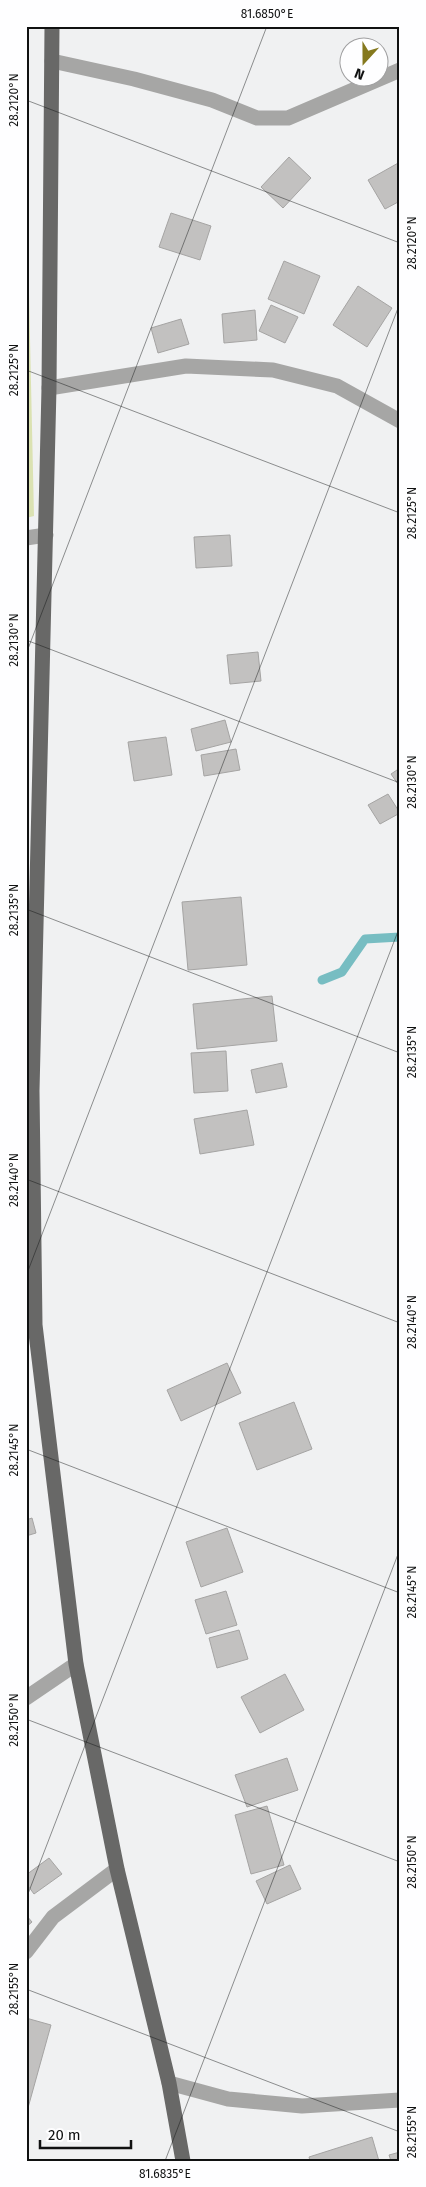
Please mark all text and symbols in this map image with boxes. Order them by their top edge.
text: 81.6850°E [241,7,293,21]
north arrow [338,38,388,88]
text: N [352,64,367,83]
text: 28.2120°N [7,73,21,127]
text: 28.2120°N [405,216,419,270]
text: 28.2125°N [7,344,21,396]
text: 28.2125°N [405,487,419,539]
text: 28.2130°N [7,613,21,667]
text: 28.2130°N [405,755,419,809]
text: 28.2135°N [7,884,21,936]
text: 28.2135°N [405,1026,419,1078]
text: 28.2140°N [7,1153,21,1207]
text: 28.2140°N [405,1295,419,1349]
text: 28.2145°N [7,1424,21,1476]
text: 28.2145°N [405,1566,419,1618]
text: 28.2150°N [7,1693,21,1747]
text: 28.2150°N [405,1835,419,1889]
text: 28.2155°N [7,1963,21,2015]
text: 28.2155°N [405,2106,419,2158]
scale bar [40,2117,131,2149]
text: 20 m [48,2126,81,2144]
text: 81.6835°E [139,2167,191,2181]

